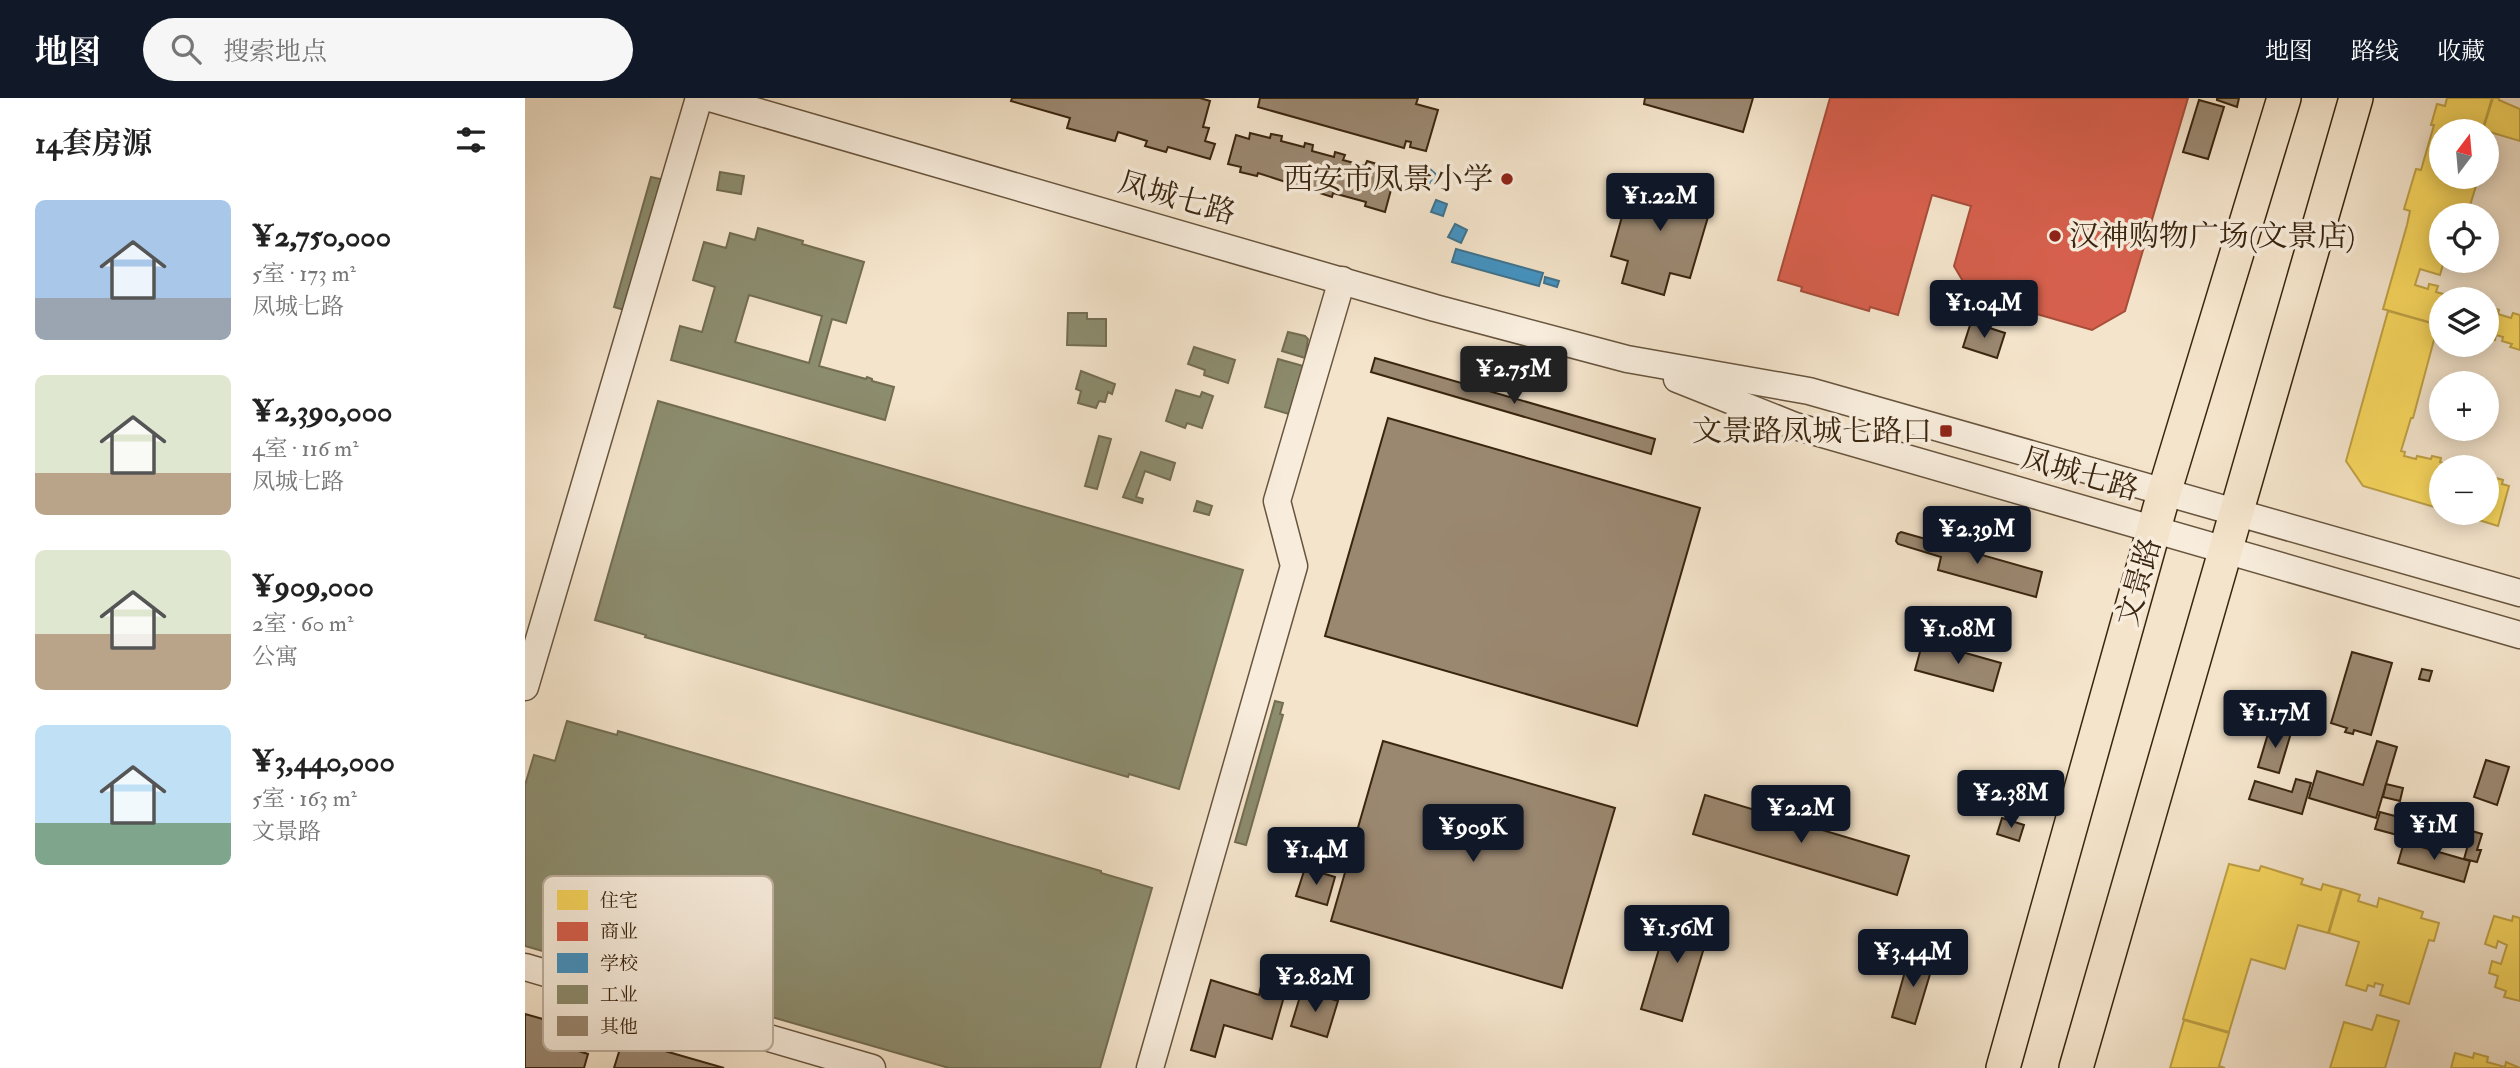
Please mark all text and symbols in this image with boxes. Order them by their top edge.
search box [143,18,633,81]
icon: search [167,30,205,68]
text: 地图 [35,32,101,73]
text: 搜索地点 [223,36,327,68]
text: 地图 [2265,36,2313,67]
text: 路线 [2351,36,2399,67]
text: 收藏 [2437,36,2485,67]
north arrow [2429,119,2499,189]
map controls [2429,119,2499,525]
icon: filters [452,121,490,159]
text: 14套房源 [35,125,152,162]
place label: 西安市凤景小学 [1283,161,1493,198]
street label: 凤城七路 [1114,164,1240,232]
marker: 西安市凤景小学 [1499,171,1515,187]
pin: ¥1.22M [1603,174,1717,233]
text: ¥1.22M [1622,181,1698,210]
button: locate [2429,203,2499,273]
text: ¥2,750,000 [252,218,391,255]
place label: 汉神购物广场(文景店) [2069,218,2355,255]
icon: home [91,228,175,312]
marker: 汉神购物广场(文景店) [2047,228,2063,244]
text: 5室 · 173 m² [252,259,356,288]
pin: ¥1.04M [1927,280,2041,340]
button: layers [2429,287,2499,357]
text: ¥1.04M [1946,288,2022,317]
text: 凤城七路 [252,292,344,321]
pin: ¥2.75M [1457,346,1571,406]
text: ¥2.75M [1476,354,1552,383]
button: + [2429,371,2499,441]
text: ¥2,390,000 [252,393,392,430]
icon: home [91,403,175,487]
place label: 文景路凤城七路口 [1692,413,1932,450]
marker: 文景路凤城七路口 [1938,423,1954,439]
text: 4室 · 116 m² [252,434,359,463]
street label: 凤城七路 [2017,440,2143,508]
button: − [2429,455,2499,525]
text: 凤城七路 [252,467,344,496]
pin: ¥2.39M [1920,506,2034,566]
text: ¥2.39M [1939,514,2015,543]
street label: 文景路 [2109,534,2169,630]
text: ¥909,000 [252,568,374,605]
icon: home [91,578,175,662]
pin: ¥1.08M [1901,606,2015,666]
text: 2室 · 60 m² [252,609,353,638]
text: ¥1.08M [1921,614,1995,643]
text: 公寓 [252,642,298,671]
pin: ¥1.17M [2218,690,2332,750]
text: ¥1.17M [2240,698,2311,727]
text: ¥3,440,000 [252,743,395,780]
icon: home [91,753,175,837]
pin: ¥2.38M [1954,770,2068,830]
text: ¥2.38M [1973,778,2049,807]
text: 5室 · 163 m² [252,784,357,813]
pin: ¥2.2M [1752,786,1850,845]
text: ¥2.2M [1767,793,1835,822]
pin: ¥1M [2400,802,2468,862]
pin: ¥909K [1424,804,1522,864]
text: ¥1M [2410,810,2458,839]
text: ¥909K [1439,812,1507,841]
text: 文景路 [252,817,321,846]
pin: ¥1.4M [1267,828,1365,887]
text: ¥1.4M [1284,835,1348,864]
legend [543,876,773,1051]
text: 住宅 [600,889,638,913]
pin: ¥1.56M [1620,906,1734,965]
text: ¥1.56M [1640,913,1714,942]
text: 商业 [600,920,638,944]
pin: ¥3.44M [1856,930,1970,989]
text: ¥3.44M [1874,937,1952,966]
text: 学校 [600,952,638,976]
pin: ¥2.82M [1258,954,1372,1014]
text: ¥2.82M [1276,962,1354,991]
text: 工业 [600,983,638,1007]
text: 其他 [600,1015,638,1039]

